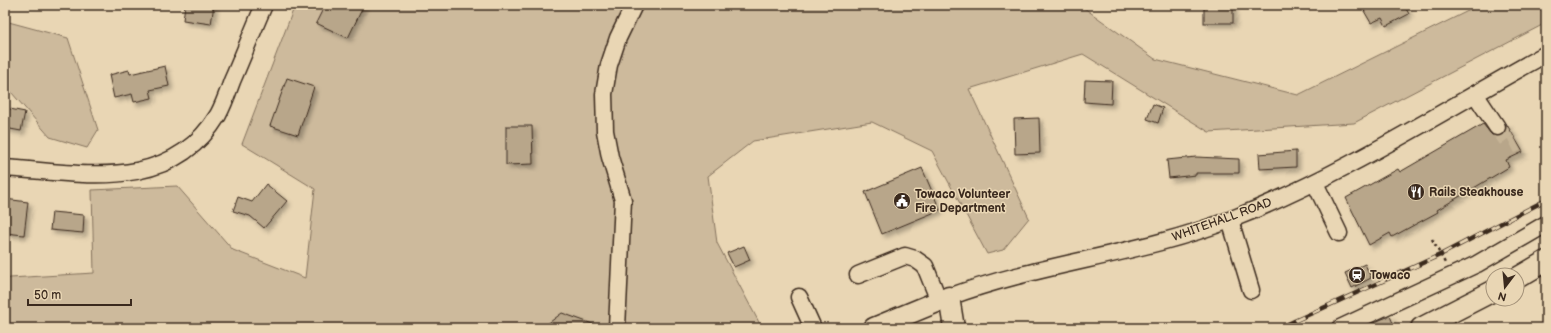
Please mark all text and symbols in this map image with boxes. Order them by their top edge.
restaurant icon: Rails Steakhouse [1406,182,1426,202]
place label: Rails Steakhouse [1429,185,1523,200]
place label: Towaco Volunteer Fire Department [915,187,1010,216]
public building icon: Towaco Volunteer Fire Department [892,191,912,211]
street label: WHITEHALL ROAD [1170,195,1274,245]
station icon: Towaco [1347,265,1367,285]
north arrow [1485,267,1525,307]
place label: Towaco [1370,268,1411,283]
scale bar [28,281,131,307]
text: 50 m [34,288,61,303]
text: N [1497,289,1508,304]

